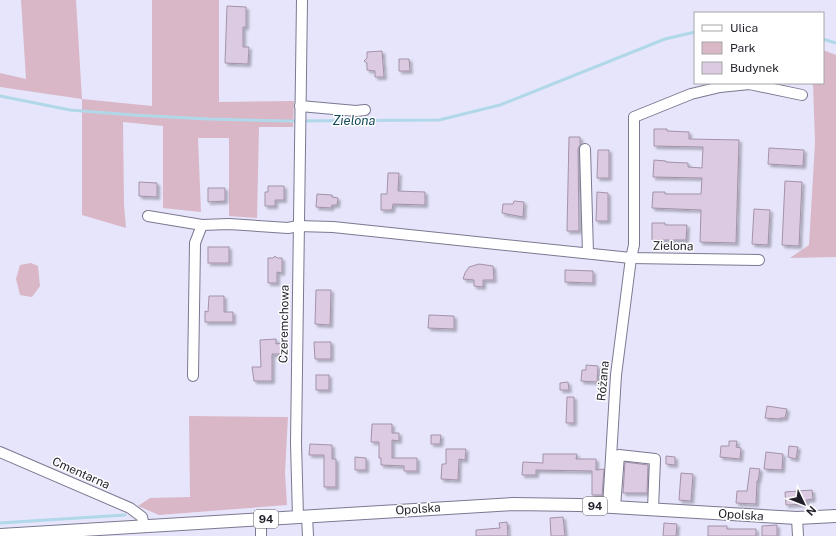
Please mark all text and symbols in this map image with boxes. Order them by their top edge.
legend [694,12,824,84]
text: Ulica [730,21,758,35]
text: Park [730,41,756,55]
text: Budynek [730,61,779,75]
water label: Zielona [333,113,375,128]
street label: Zielona [652,239,694,253]
street label: Czeremchowa [276,285,292,363]
street label: Różana [594,360,612,402]
street label: Cmentarna [50,454,112,492]
north arrow [784,484,824,524]
road number: 94 [583,497,607,515]
street label: Opolska [395,500,441,518]
text: N [804,504,819,518]
street label: Opolska [718,506,764,524]
road number: 94 [254,510,278,528]

